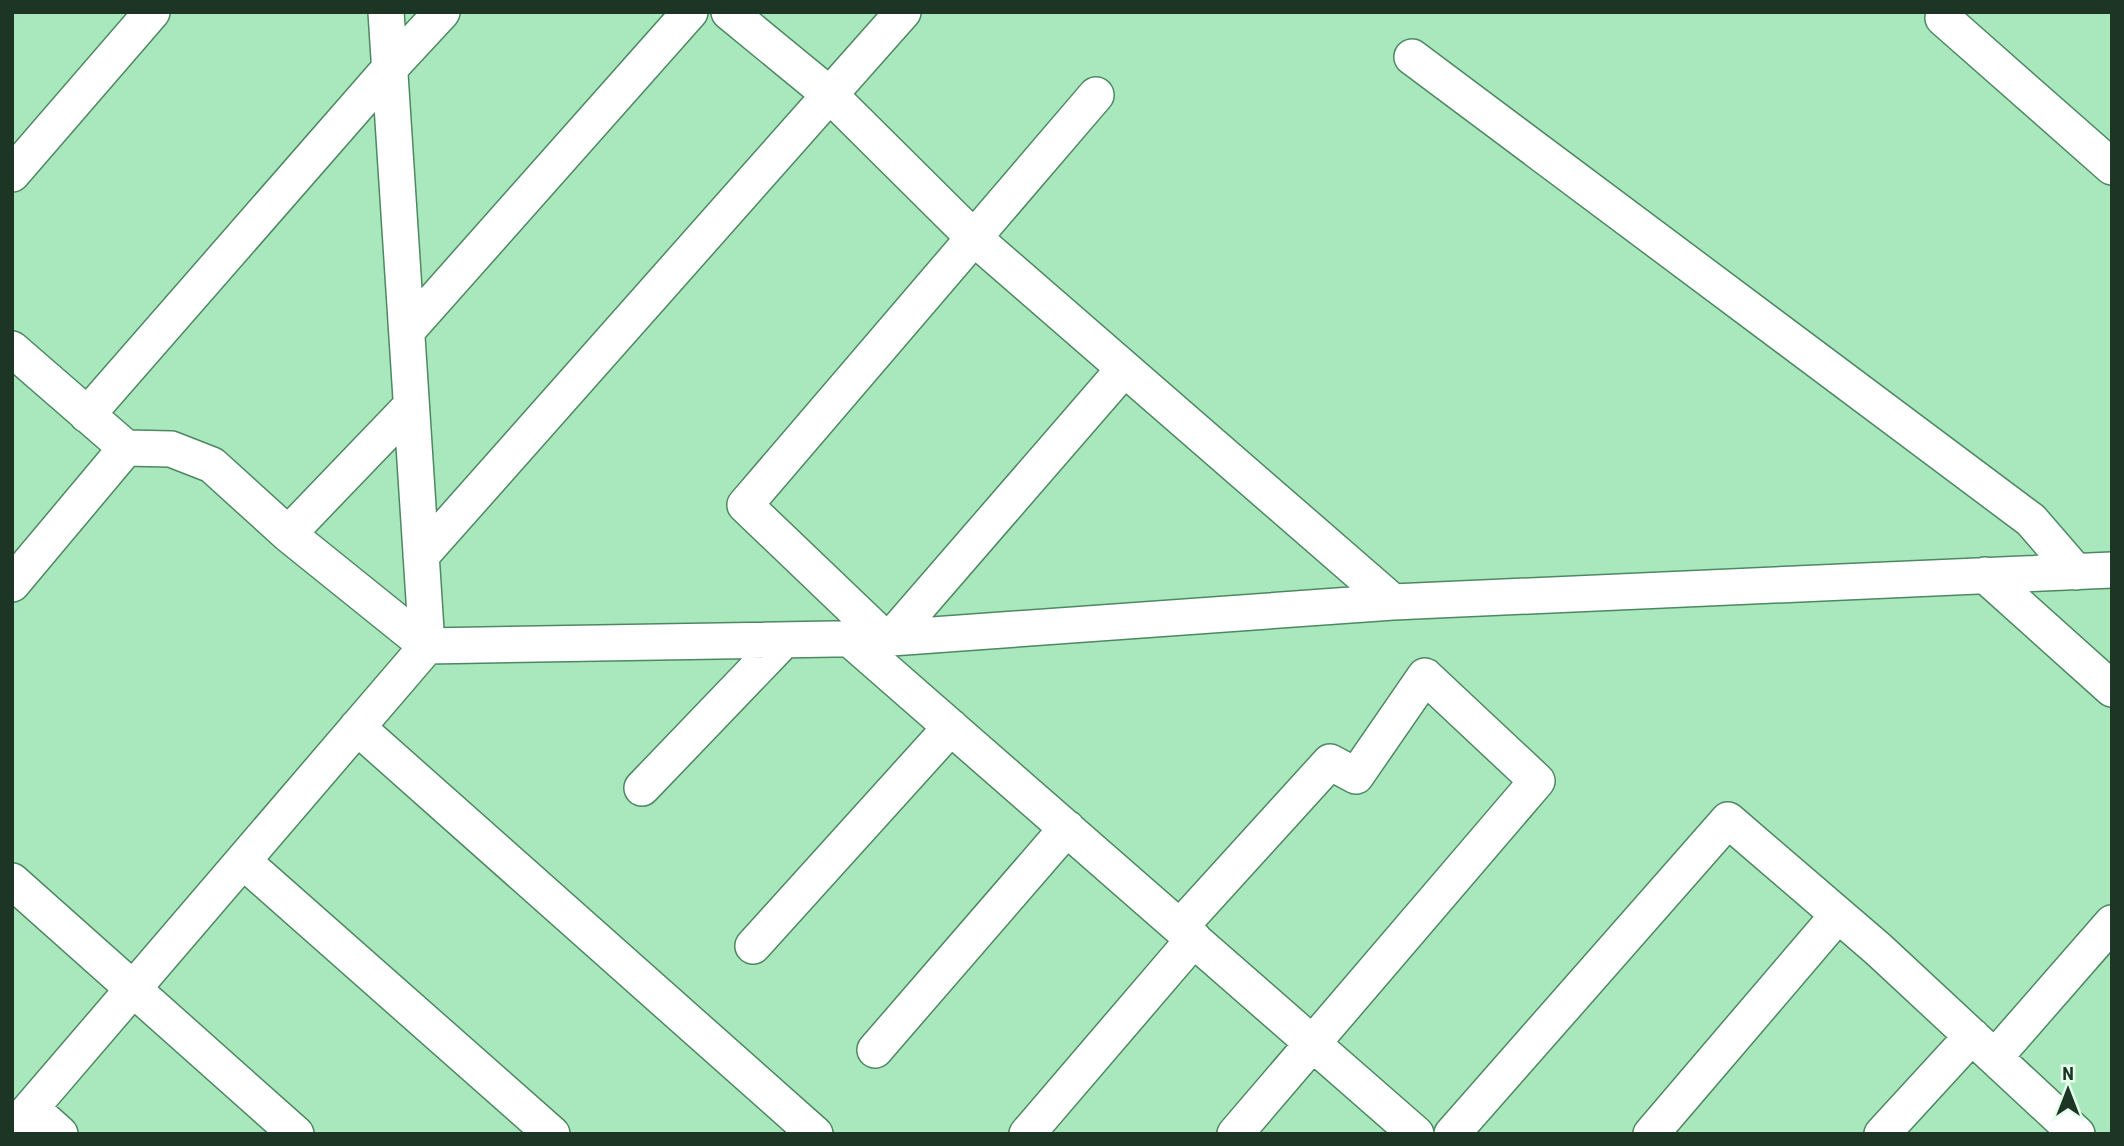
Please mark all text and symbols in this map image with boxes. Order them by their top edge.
north arrow [2033,1055,2103,1125]
text: N [2062,1062,2074,1085]

